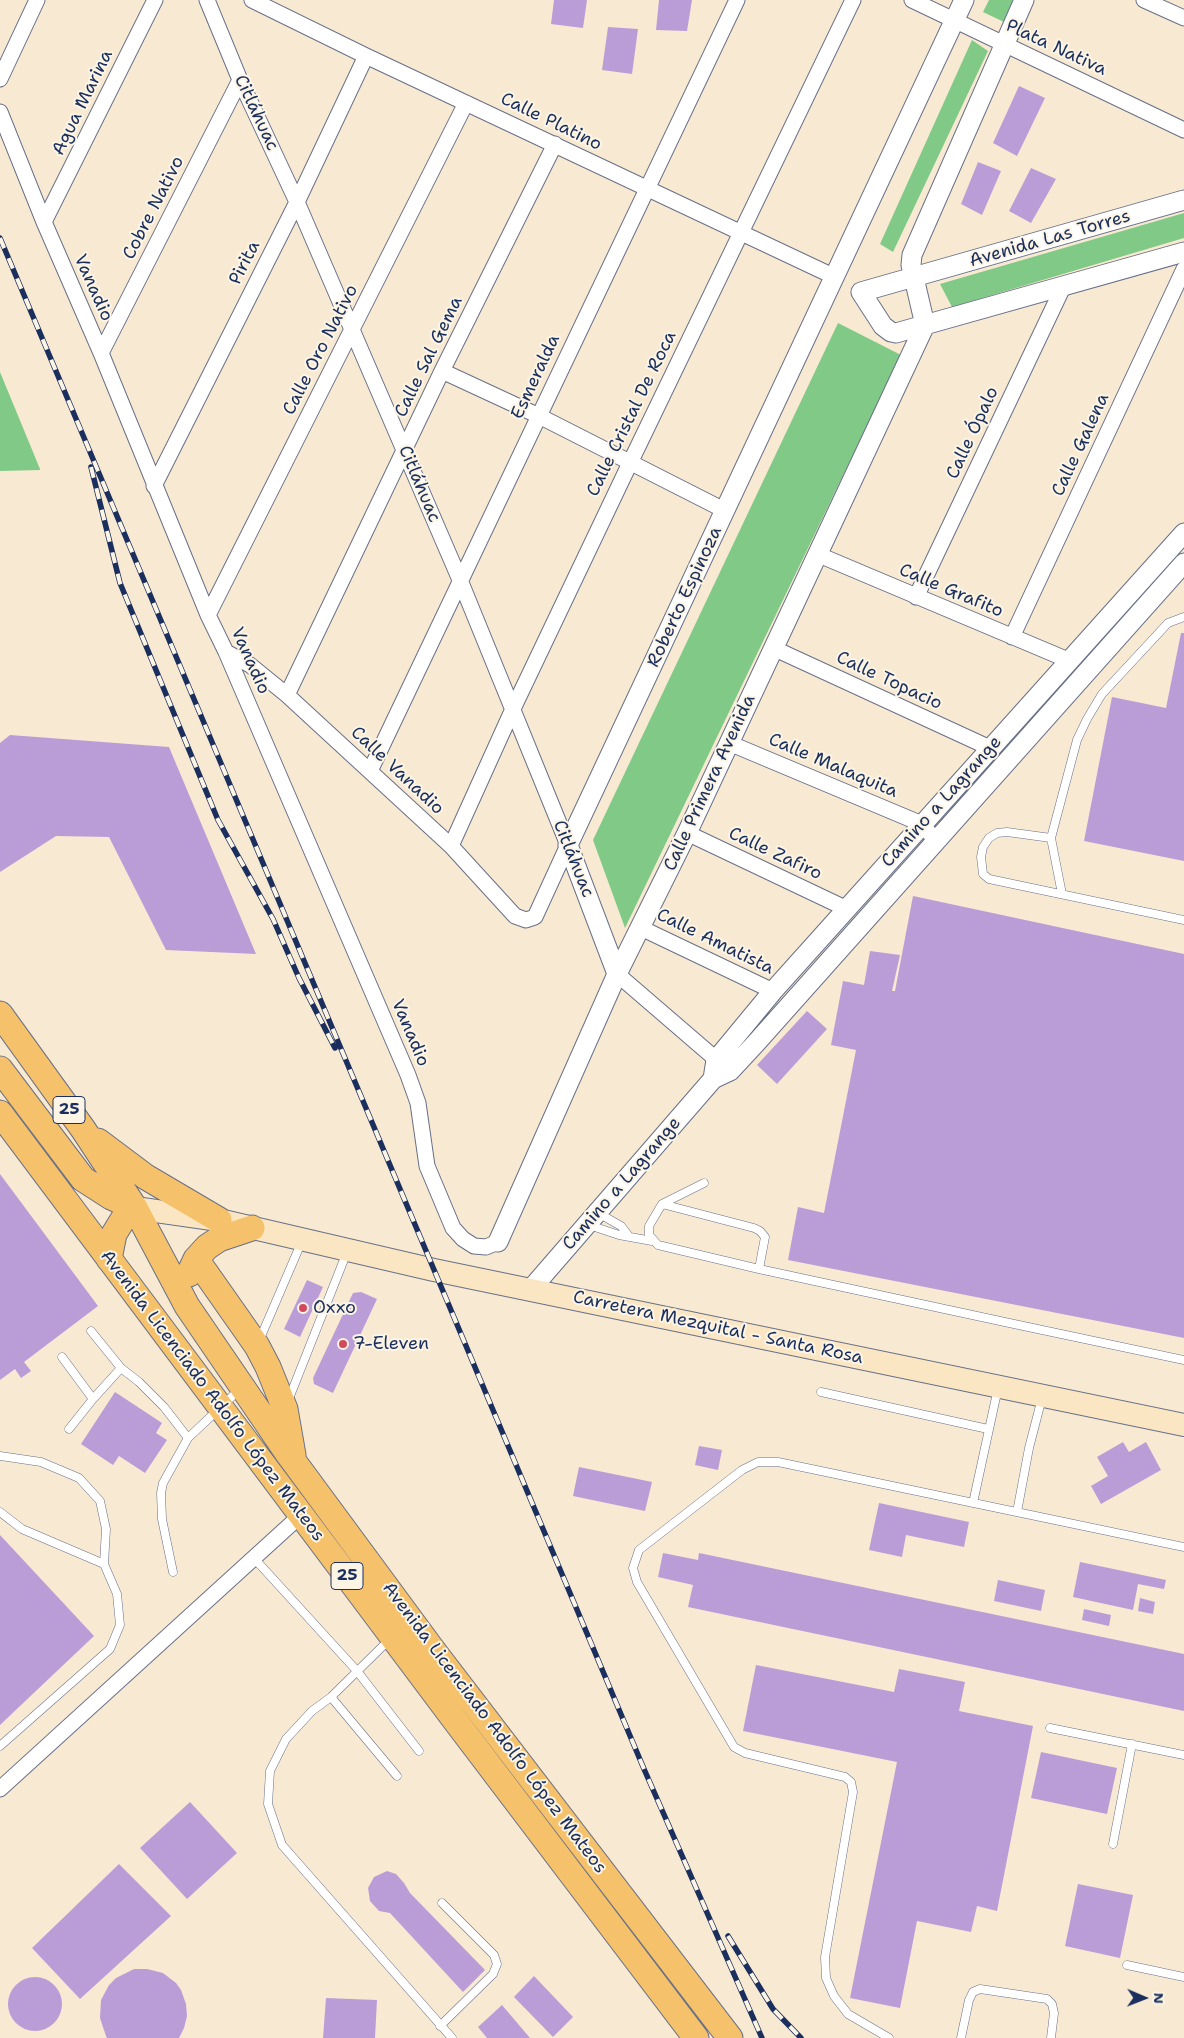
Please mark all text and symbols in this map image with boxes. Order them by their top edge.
street label: Plata Nativa [1002,15,1110,81]
street label: Agua Marina [48,47,118,159]
street label: Citláhuac [229,72,283,154]
street label: Calle Platino [497,88,605,156]
street label: Cobre Nativo [119,153,189,263]
street label: Avenida Las Torres [967,206,1133,272]
street label: Pirita [225,237,265,289]
street label: Vanadio [69,251,117,325]
street label: Calle Oro Nativo [279,281,363,419]
street label: Calle Sal Gema [390,293,468,421]
street label: Calle Cristal De Roca [583,328,681,500]
street label: Esmeralda [507,331,565,423]
street label: Calle Ópalo [942,383,1004,483]
street label: Calle Galena [1048,390,1114,500]
street label: Citláhuac [393,442,445,526]
street label: Roberto Espinoza [643,523,727,671]
street label: Calle Grafito [896,559,1006,623]
street label: Vanadio [226,624,274,698]
street label: Calle Topacio [833,647,945,715]
street label: Calle Primera Avenida [660,691,760,875]
street label: Calle Vanadio [346,722,448,820]
street label: Calle Malaquita [765,729,901,803]
street label: Camino a Lagrange [877,732,1007,872]
street label: Citláhuac [548,817,598,901]
street label: Calle Zafiro [725,823,825,885]
street label: Calle Amatista [653,904,777,980]
street label: Vanadio [386,996,434,1070]
road number: 25 [53,1096,85,1124]
street label: Camino a Lagrange [558,1113,686,1255]
street label: Avenida Licenciado Adolfo López Mateos [95,1246,329,1546]
street label: Carretera Mezquital - Santa Rosa [571,1287,865,1369]
place label: Oxxo [313,1297,356,1319]
marker: Oxxo [297,1302,309,1314]
place label: 7-Eleven [353,1333,429,1355]
marker: 7-Eleven [337,1338,349,1350]
road number: 25 [331,1562,363,1590]
street label: Avenida Licenciado Adolfo López Mateos [377,1578,611,1878]
north arrow [1119,1973,1169,2023]
text: N [1150,1993,1168,2004]

